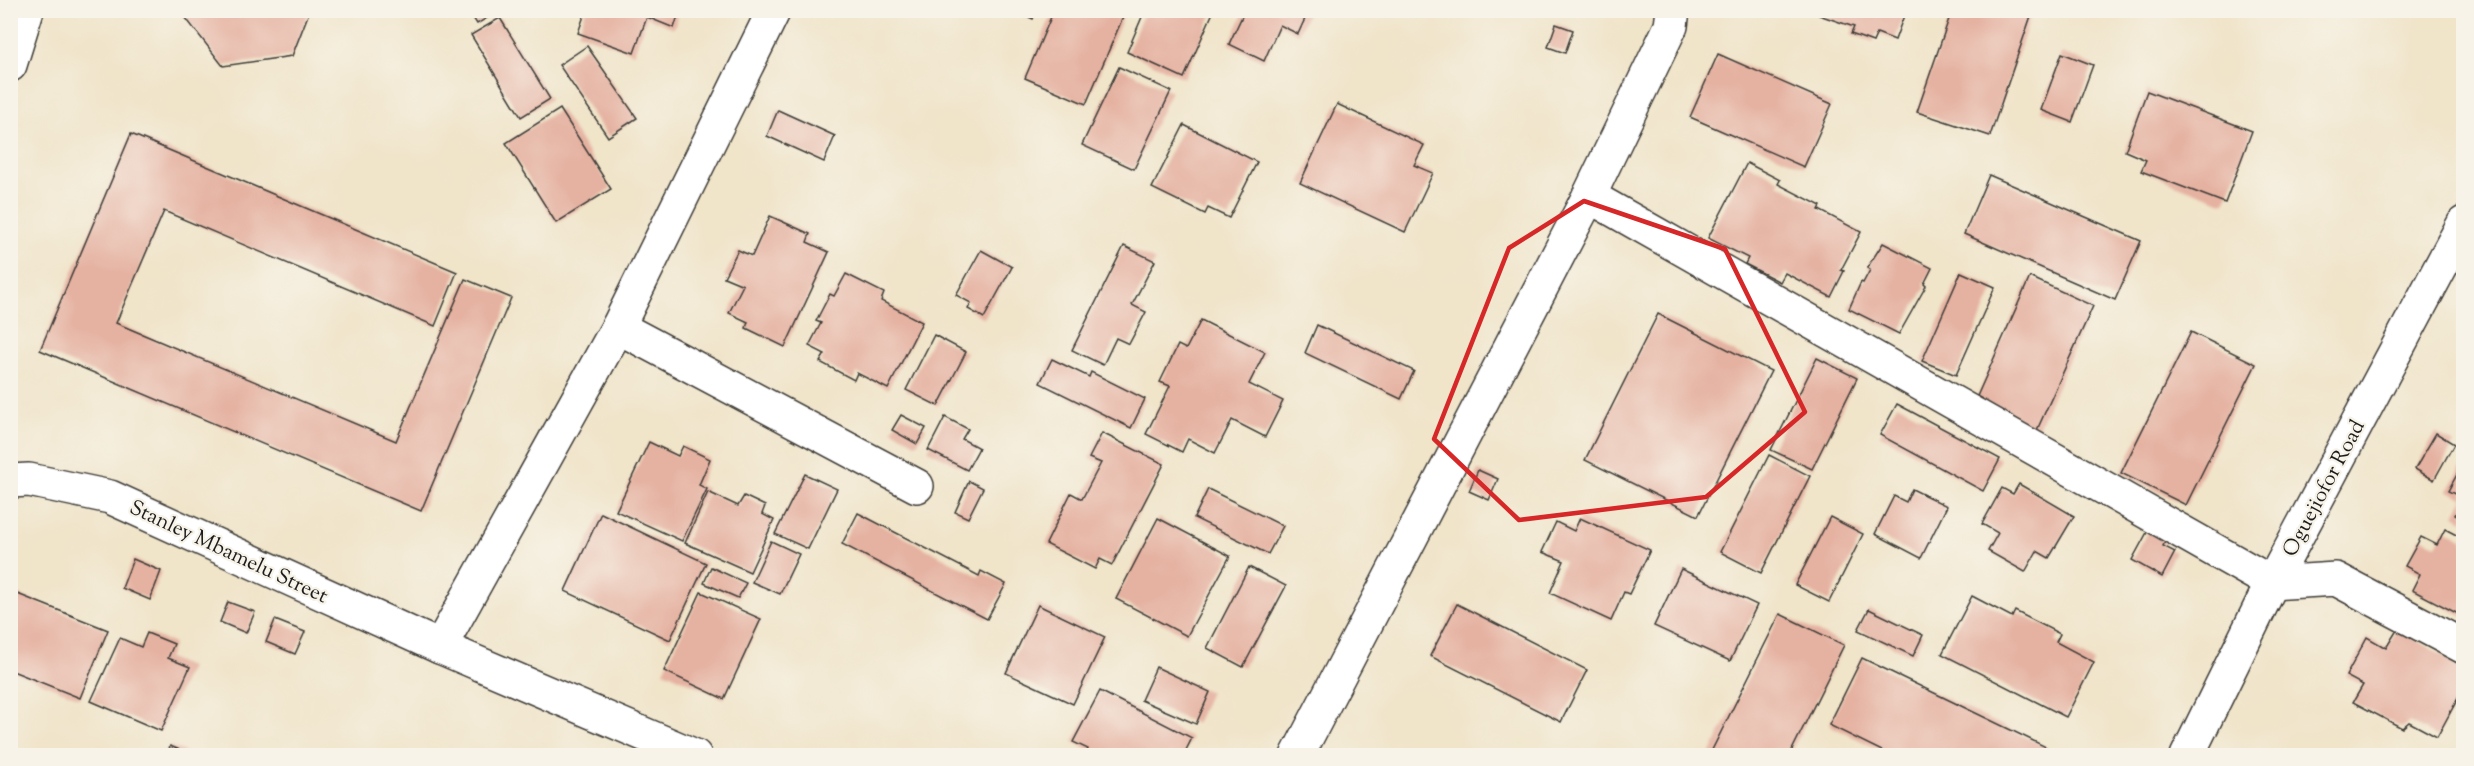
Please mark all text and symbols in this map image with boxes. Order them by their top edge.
street label: Oguejiofor Road [2276,415,2374,563]
street label: Stanley Mbamelu Street [124,494,332,612]

